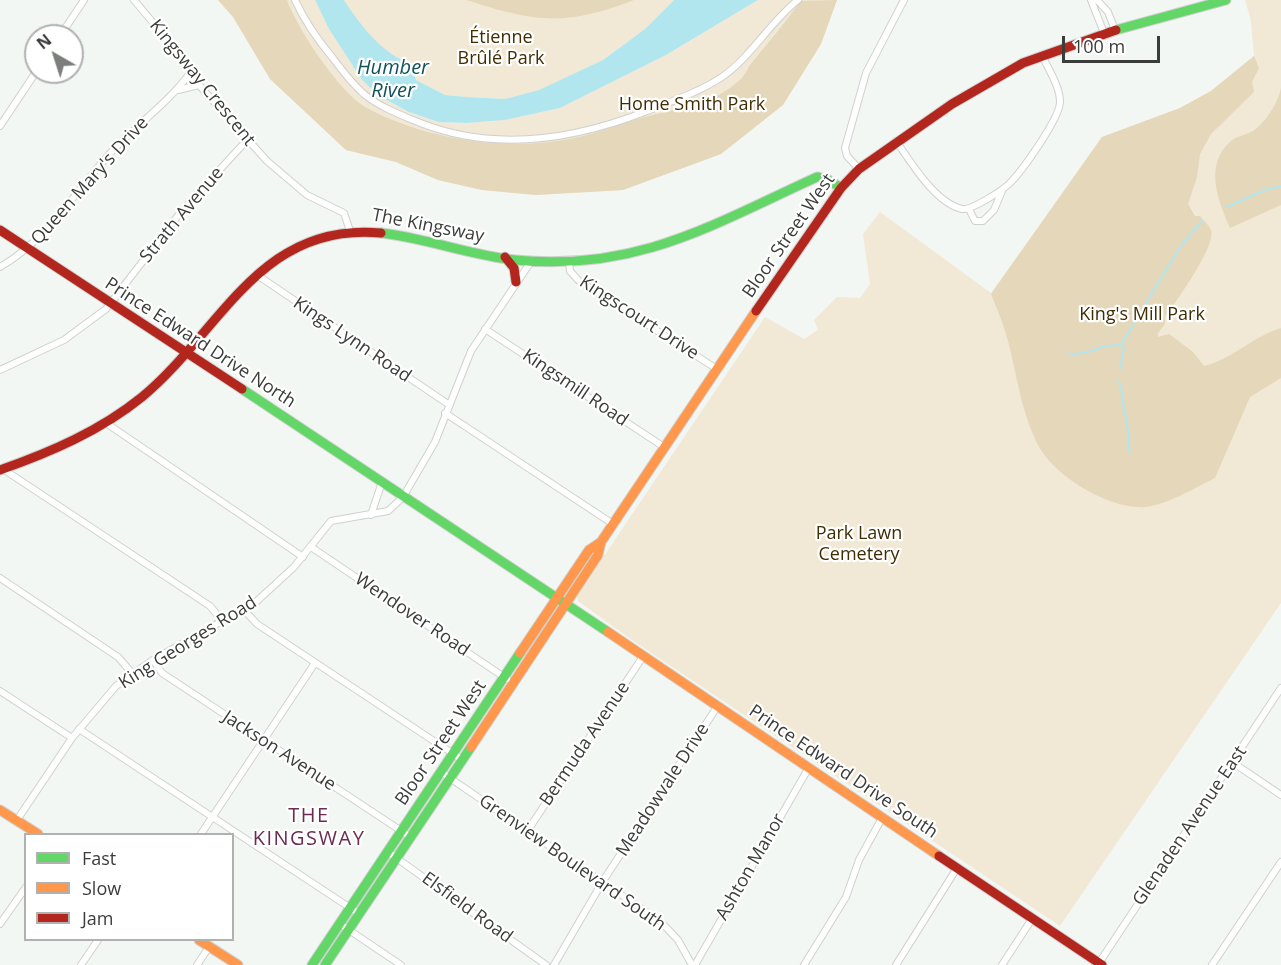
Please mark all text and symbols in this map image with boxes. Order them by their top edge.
street label: Kingsway Crescent [144,16,260,150]
north arrow [24,24,84,84]
scale bar [1065,24,1162,62]
park label: Étienne Brûlé Park [458,27,544,70]
text: N [32,29,56,54]
text: 100 m [1073,34,1125,58]
water label: Humber River [357,56,429,103]
park label: Home Smith Park [619,94,765,116]
street label: Queen Mary's Drive [27,113,153,249]
street label: Strath Avenue [136,163,228,267]
street label: Bloor Street West [738,170,840,302]
street label: The Kingsway [370,205,486,247]
street label: Kingscourt Drive [575,271,703,365]
street label: Prince Edward Drive North [101,273,299,413]
street label: Kings Lynn Road [289,293,415,387]
park label: King's Mill Park [1079,304,1205,326]
street label: Kingsmill Road [518,345,632,431]
park label: Park Lawn Cemetery [816,523,902,566]
street label: Wendover Road [351,569,473,661]
street label: King Georges Road [115,592,261,694]
street label: Bloor Street West [391,676,491,810]
street label: Bermuda Avenue [535,678,635,810]
street label: Prince Edward Drive South [744,701,942,843]
street label: Jackson Avenue [218,706,340,796]
street label: Meadowvale Drive [612,719,714,861]
street label: Glenaden Avenue East [1128,742,1252,910]
street label: Grenview Boulevard South [474,790,670,936]
district label: THE KINGSWAY [253,804,365,851]
street label: Ashton Manor [712,810,790,924]
legend [24,833,234,941]
text: Fast [82,846,116,870]
street label: Elsfield Road [417,868,517,948]
text: Slow [82,876,121,900]
text: Jam [82,906,114,930]

